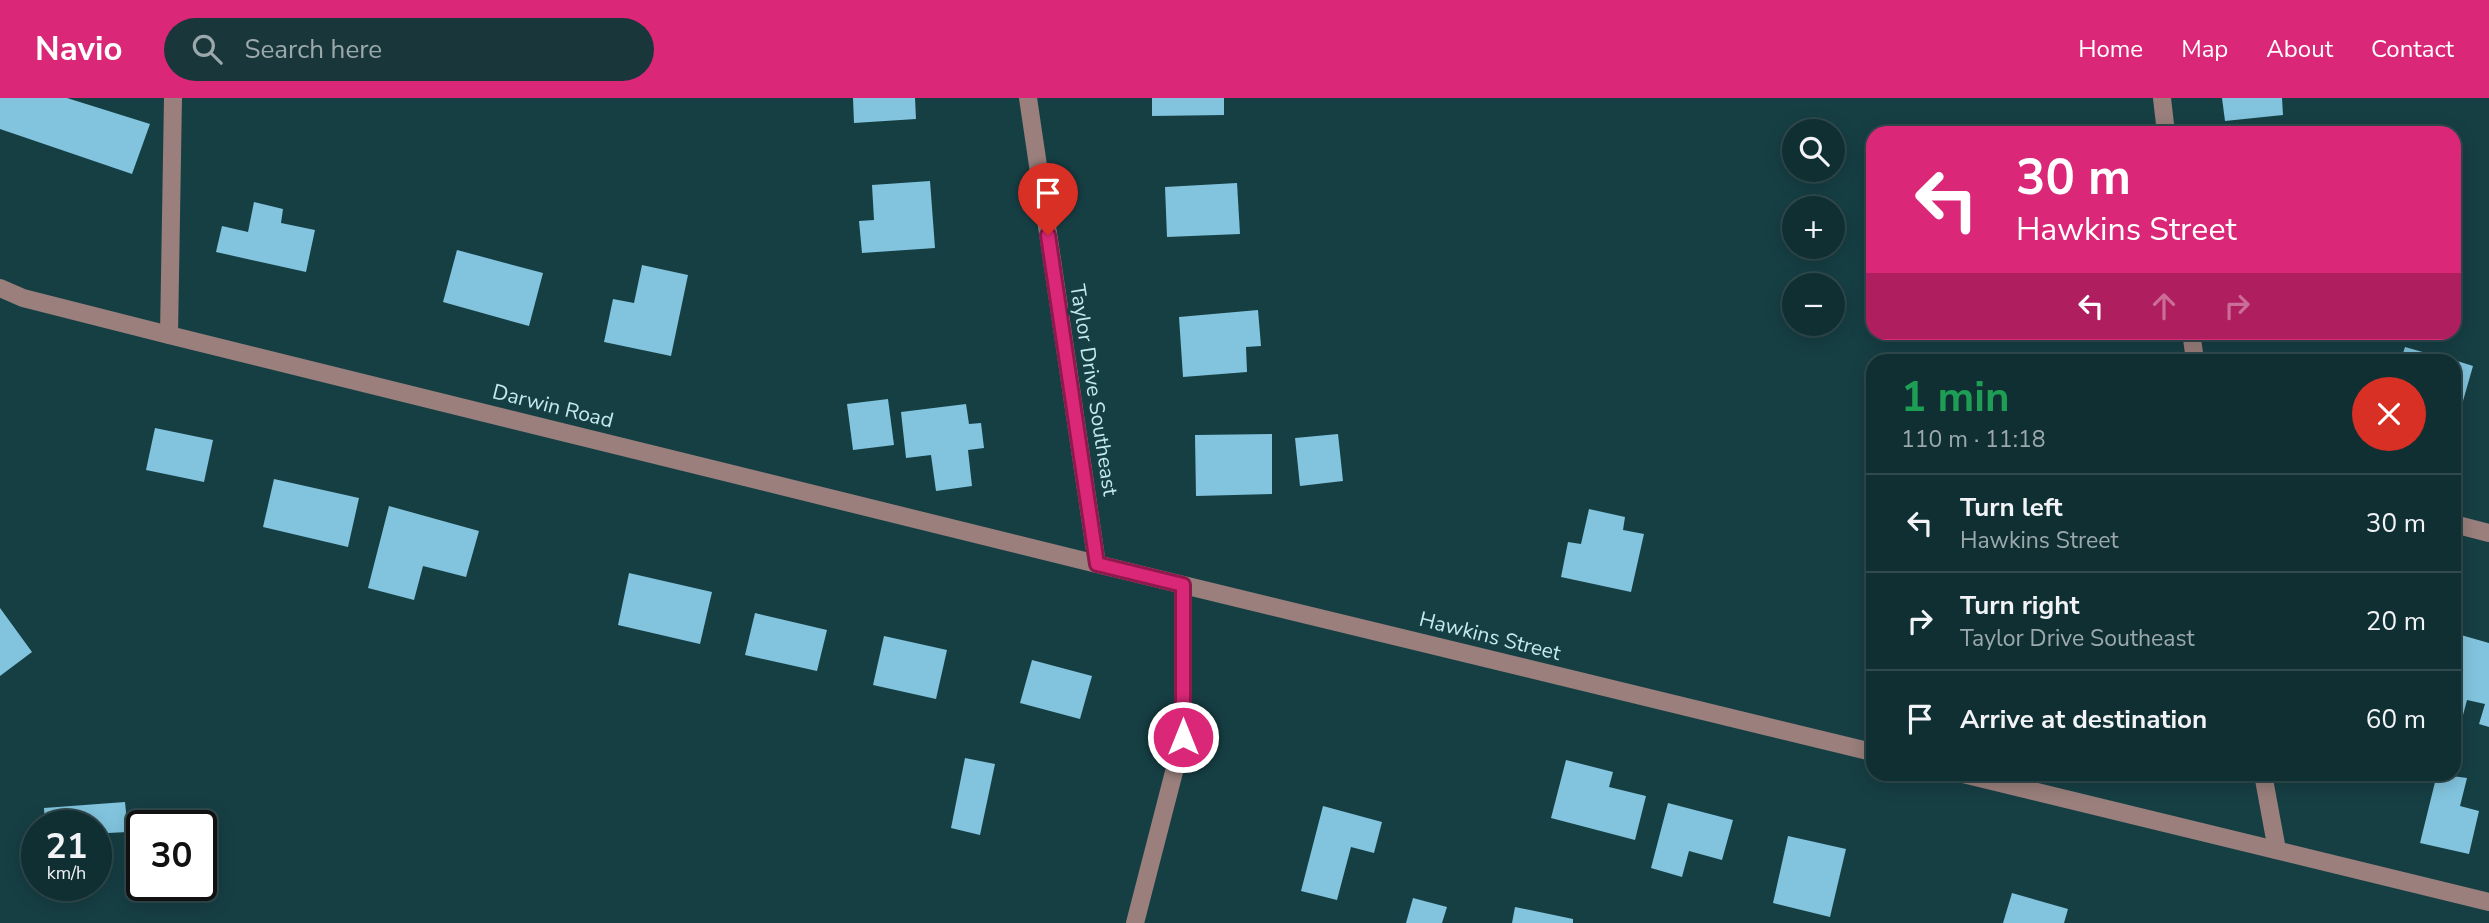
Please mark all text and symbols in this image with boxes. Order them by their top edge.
search box [164,18,654,81]
text: Navio [35,27,122,72]
icon: search [188,30,226,68]
text: Search here [244,32,382,67]
text: Home [2078,33,2143,65]
text: Map [2181,33,2228,65]
text: About [2266,33,2333,65]
text: Contact [2371,33,2454,65]
map controls [1782,119,1845,336]
button: search [1782,119,1845,182]
text: 30 m [2016,144,2131,211]
icon: left [1901,154,1992,245]
pin [1018,163,1078,235]
icon: arrive [1029,174,1067,212]
button: + [1782,196,1845,259]
text: Hawkins Street [2016,208,2237,251]
button: − [1782,273,1845,336]
street label: Taylor Drive Southeast [1063,282,1125,499]
icon: left [2072,287,2110,325]
icon: ahead [2145,287,2183,325]
icon: right [2218,287,2256,325]
text: 1 min [1901,369,2010,426]
street label: Darwin Road [490,377,616,435]
button: close [2352,377,2426,451]
text: 110 m · 11:18 [1901,424,2046,455]
text: Turn left [1960,490,2063,525]
icon: left [1901,504,1939,542]
text: 30 m [2366,506,2426,541]
text: Hawkins Street [1960,525,2119,556]
text: Turn right [1960,588,2079,623]
icon: right [1901,602,1939,640]
text: 20 m [2366,604,2426,639]
street label: Hawkins Street [1416,605,1564,667]
text: Taylor Drive Southeast [1960,623,2194,654]
position arrow [1146,700,1220,774]
icon: arrive [1901,700,1939,738]
text: Arrive at destination [1960,702,2207,737]
text: 60 m [2366,702,2426,737]
speed limit sign: 30 [126,810,217,901]
text: 21 [45,823,88,870]
text: km/h [47,861,86,885]

